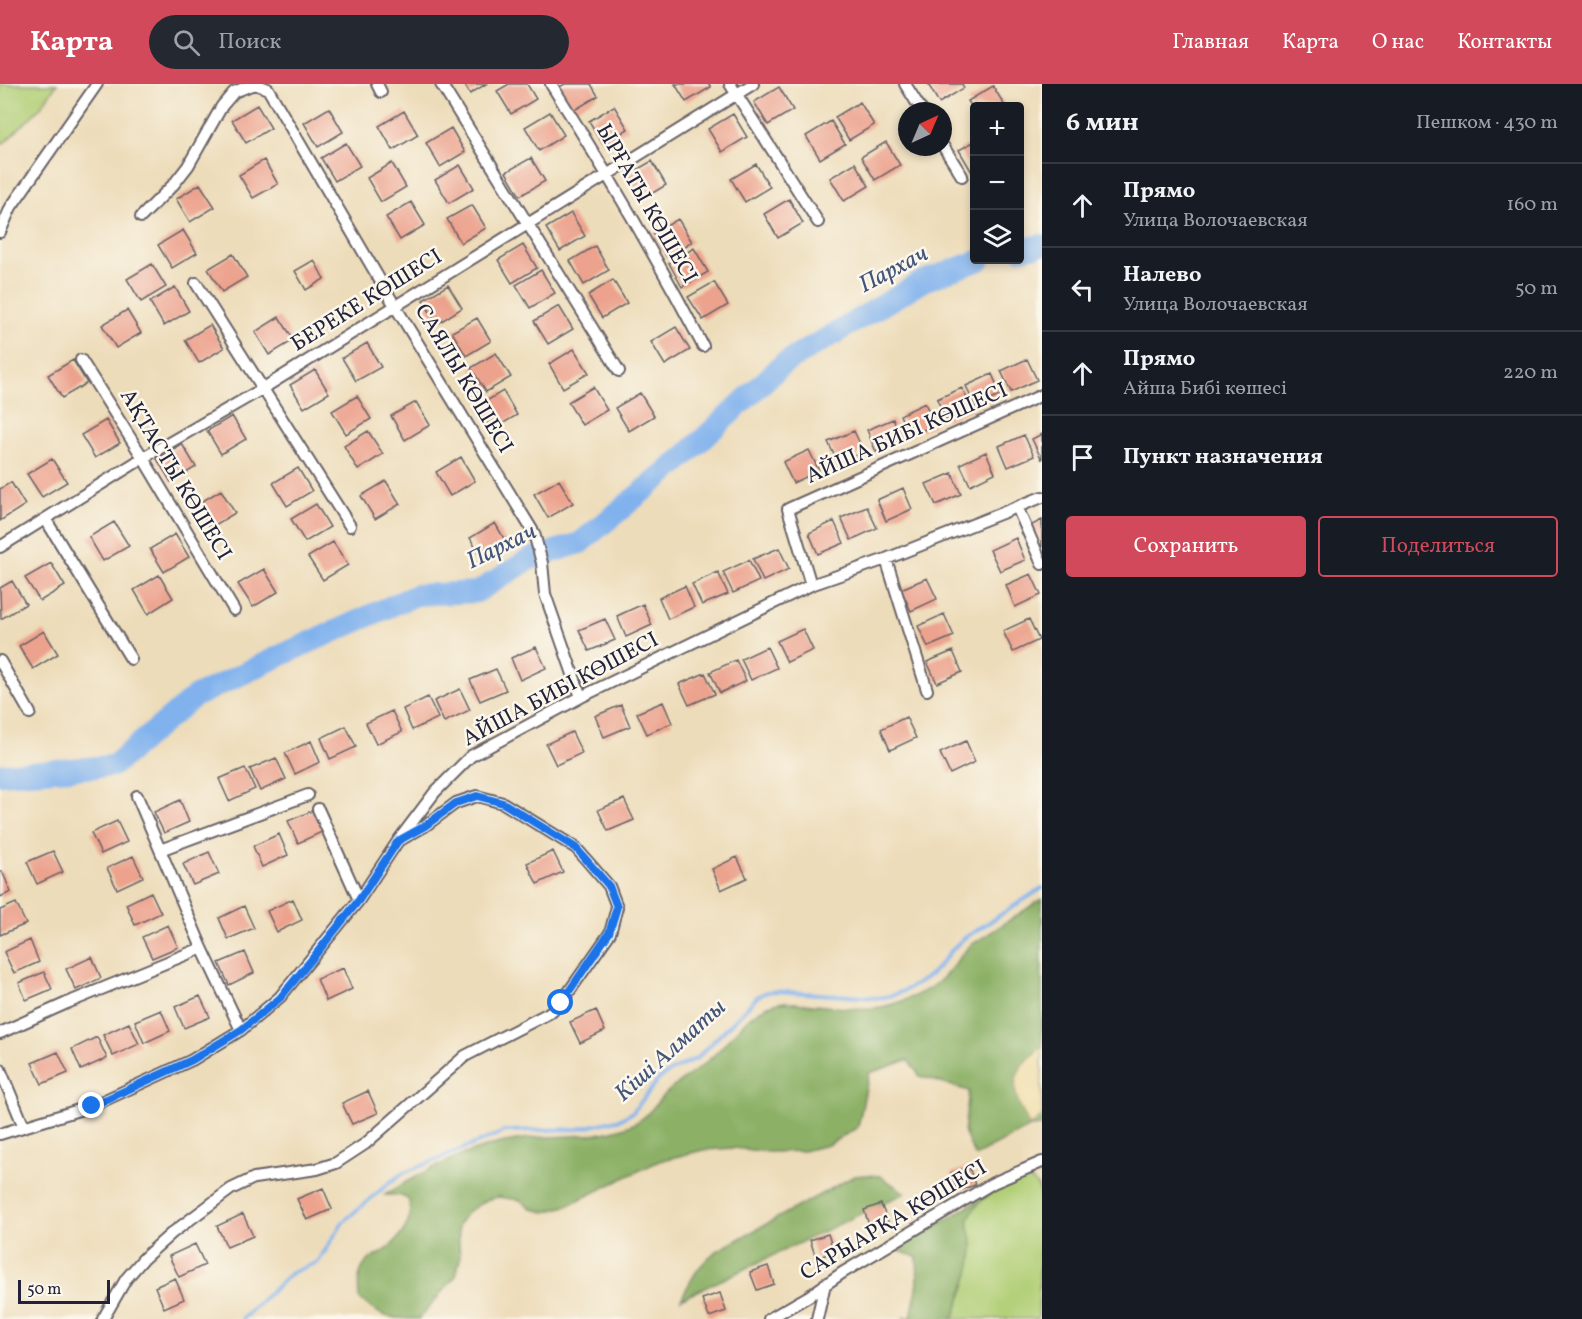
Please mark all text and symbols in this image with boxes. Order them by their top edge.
search box [149,15,569,69]
text: Карта [30,23,113,62]
icon: search [170,26,203,59]
text: Поиск [218,27,281,58]
text: Главная [1172,28,1249,57]
text: Карта [1282,28,1339,57]
text: О нас [1372,28,1424,57]
text: Контакты [1457,28,1552,57]
north arrow [898,102,952,156]
map controls [970,102,1024,264]
button: + [970,102,1024,156]
text: 6 мин [1066,105,1139,141]
text: Пешком · 430 m [1416,109,1558,137]
street label: ЫРҒАТЫ КӨШЕСІ [588,118,704,290]
button: − [970,156,1024,210]
text: Прямо [1123,176,1195,207]
icon: ahead [1066,189,1099,222]
text: 160 m [1506,191,1558,219]
text: Улица Волочаевская [1123,207,1308,235]
button: layers [970,210,1024,264]
water label: Пархач [853,238,935,302]
street label: БЕРЕКЕ КӨШЕСІ [285,242,449,360]
text: Налево [1123,260,1202,291]
icon: left [1066,273,1099,306]
text: 50 m [1515,275,1558,303]
text: Улица Волочаевская [1123,291,1308,319]
street label: САЯЛЫ КӨШЕСІ [406,298,520,460]
text: Прямо [1123,344,1195,375]
icon: ahead [1066,357,1099,390]
text: 220 m [1503,359,1558,387]
text: Айша Бибі көшесі [1123,375,1287,403]
street label: АЙША БИБІ КӨШЕСІ [801,376,1013,492]
street label: АҚТАСТЫ КӨШЕСІ [111,383,239,567]
icon: arrive [1066,441,1099,474]
text: Пункт назначения [1123,442,1323,473]
water label: Пархач [461,515,543,579]
button: Сохранить [1066,516,1306,577]
button: Поделиться [1318,516,1558,577]
street label: АЙША БИБІ КӨШЕСІ [457,625,665,755]
route start [547,989,573,1015]
water label: Кіші Алматы [608,992,734,1110]
route end [78,1092,104,1118]
street label: САРЫАРҚА КӨШЕСІ [795,1153,993,1289]
scale bar [18,1277,110,1304]
text: 50 m [27,1279,61,1301]

